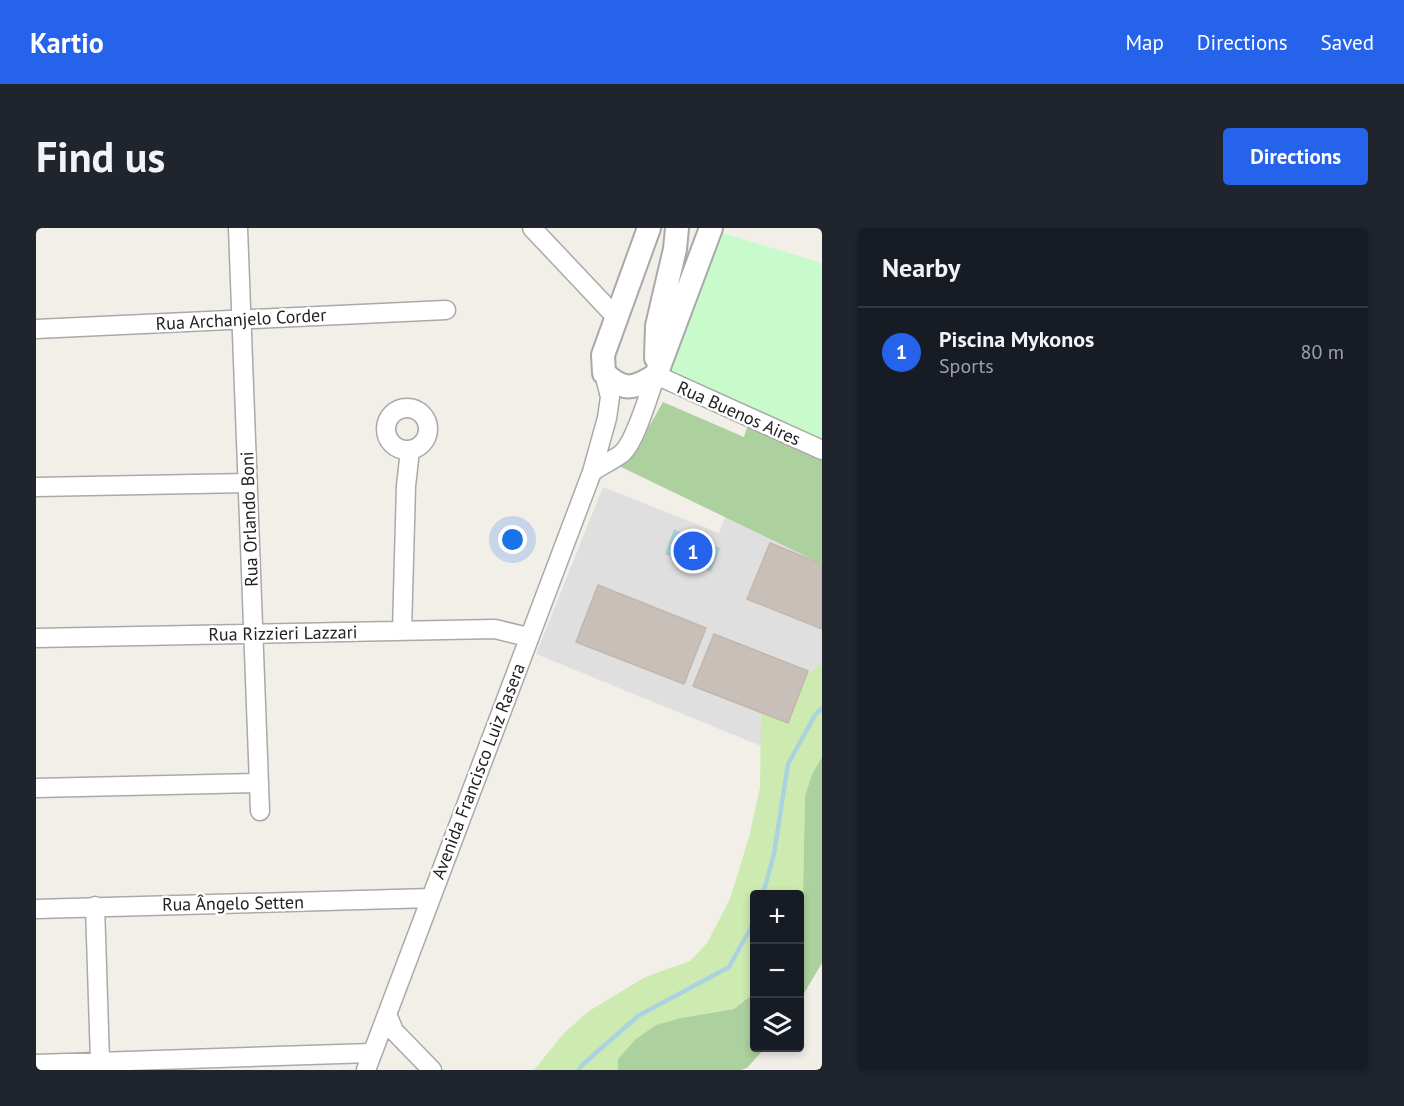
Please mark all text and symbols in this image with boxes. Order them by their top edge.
text: Kartio [30,24,104,61]
text: Map [1125,29,1164,56]
text: Directions [1197,29,1288,56]
text: Saved [1321,29,1374,56]
button: Directions [1223,128,1368,185]
text: Find us [36,129,165,184]
text: Nearby [882,251,960,284]
street label: Rua Archanjelo Corder [155,303,327,335]
text: Piscina Mykonos [939,325,1094,353]
text: 1 [896,339,907,365]
text: 80 m [1301,339,1344,365]
text: Sports [939,353,994,379]
street label: Rua Buenos Aires [674,375,804,451]
street label: Rua Orlando Boni [235,451,263,587]
your location [498,525,527,554]
pin: 1 [674,528,712,574]
street label: Rua Rizzieri Lazzari [208,620,358,646]
street label: Avenida Francisco Luiz Rasera [426,660,530,882]
street label: Rua Ângelo Setten [162,890,304,916]
map controls [750,890,804,1052]
button: + [750,890,804,944]
button: − [750,944,804,998]
button: layers [750,998,804,1052]

